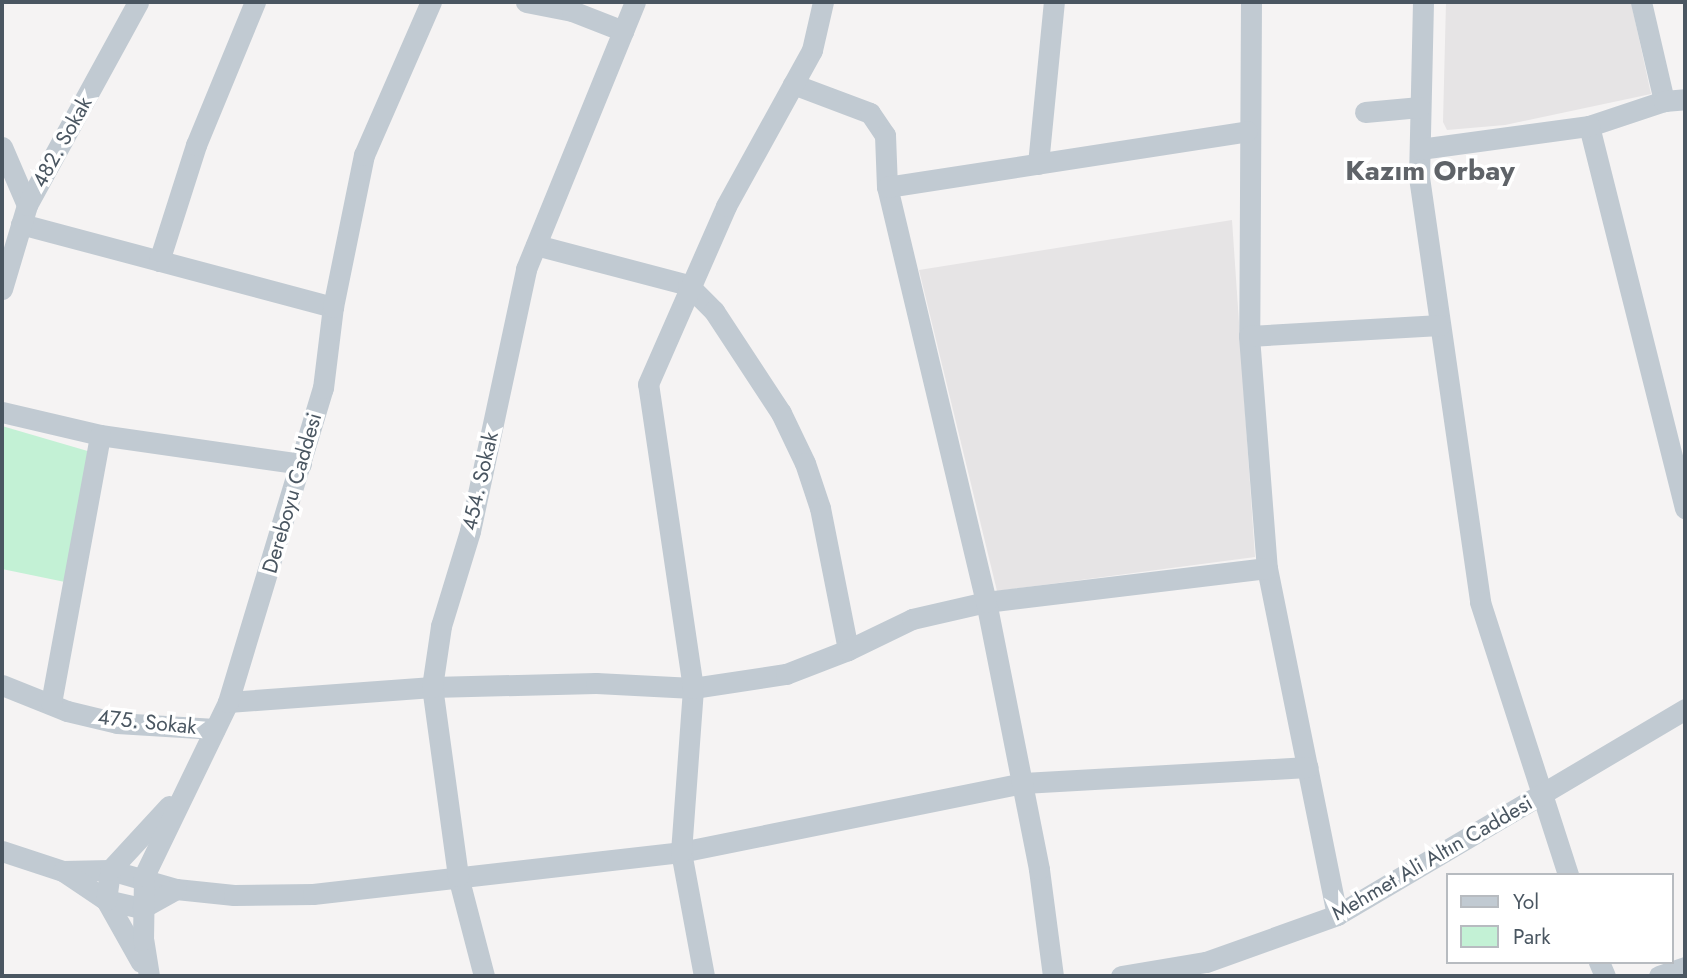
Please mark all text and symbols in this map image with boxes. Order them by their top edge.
street label: 482. Sokak [27,92,97,192]
district label: Kazım Orbay [1345,154,1515,188]
street label: Dereboyu Caddesi [257,410,327,576]
street label: 454. Sokak [456,429,504,533]
street label: 475. Sokak [96,704,198,740]
street label: Mehmet Ali Altın Caddesi [1327,790,1537,926]
legend [1446,873,1673,964]
text: Yol [1513,887,1539,917]
text: Park [1513,922,1550,952]

